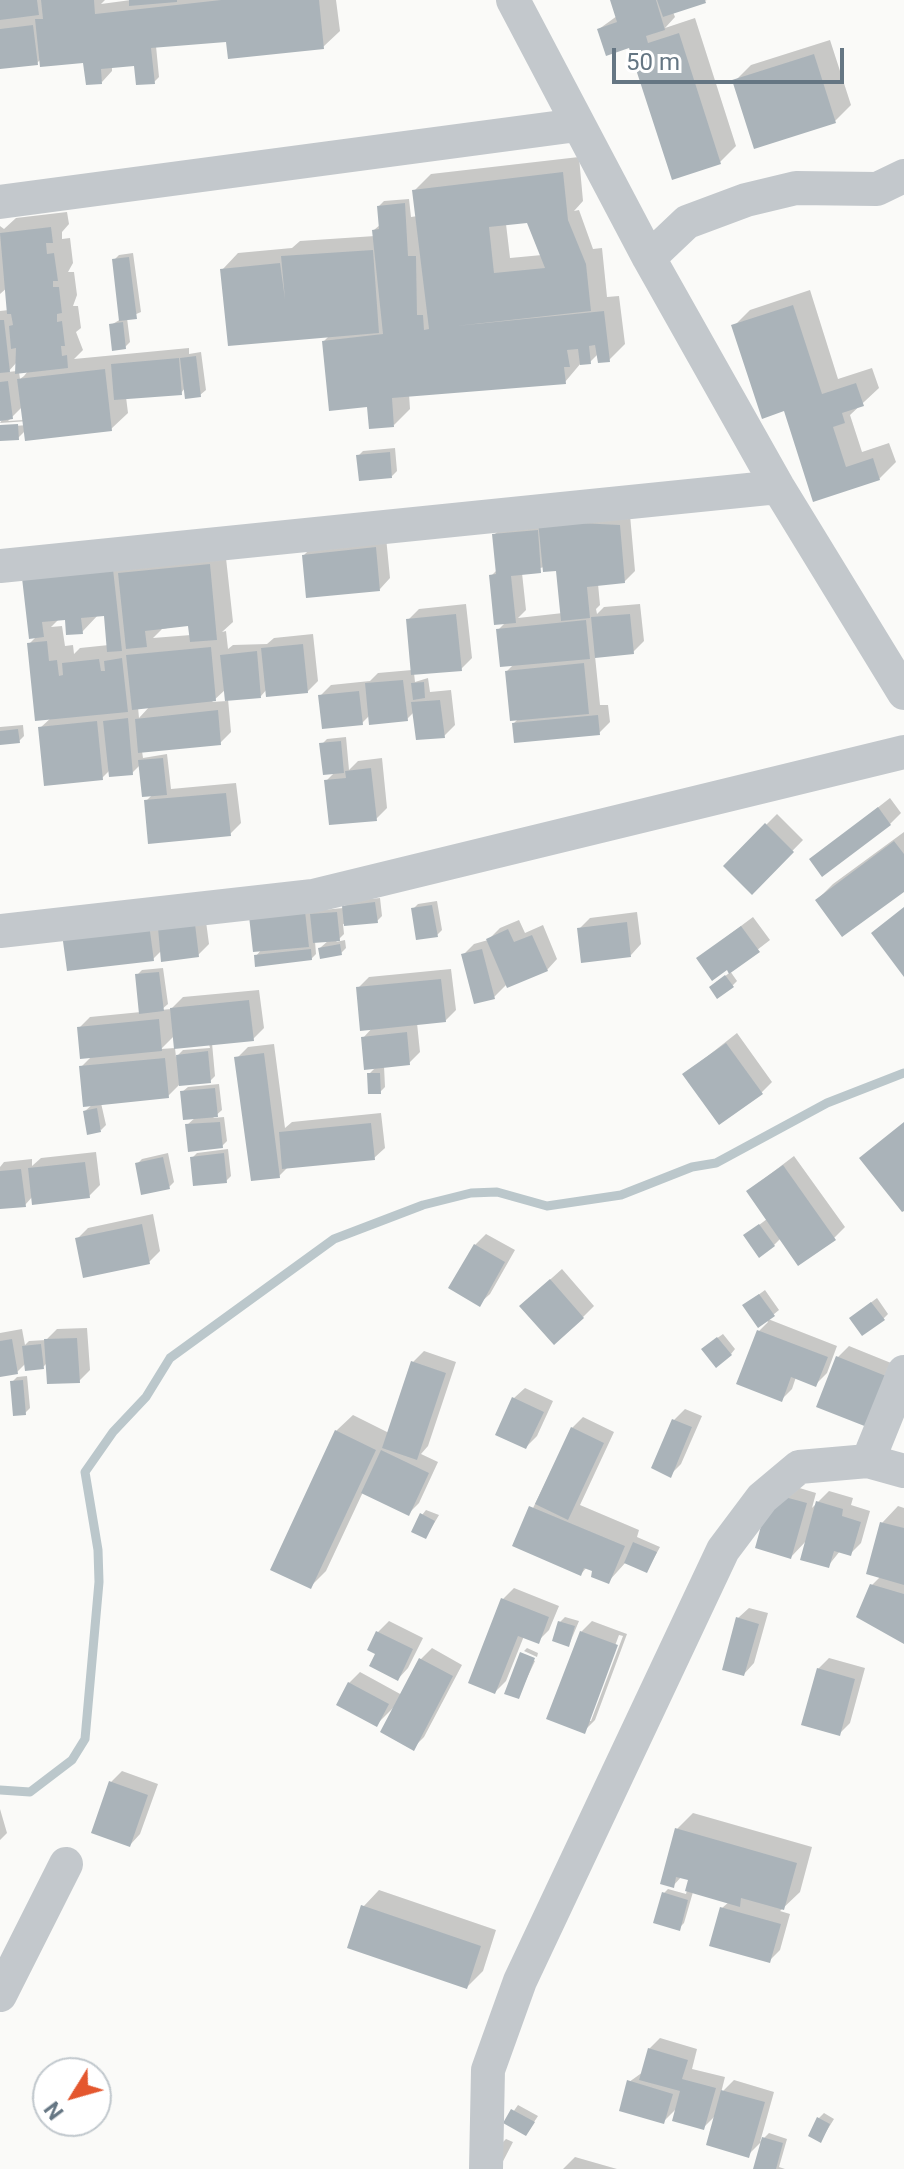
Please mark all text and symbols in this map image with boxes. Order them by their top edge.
scale bar [616,32,848,82]
text: 50 m [626,48,680,76]
north arrow [32,2057,112,2137]
text: N [39,2097,69,2124]

